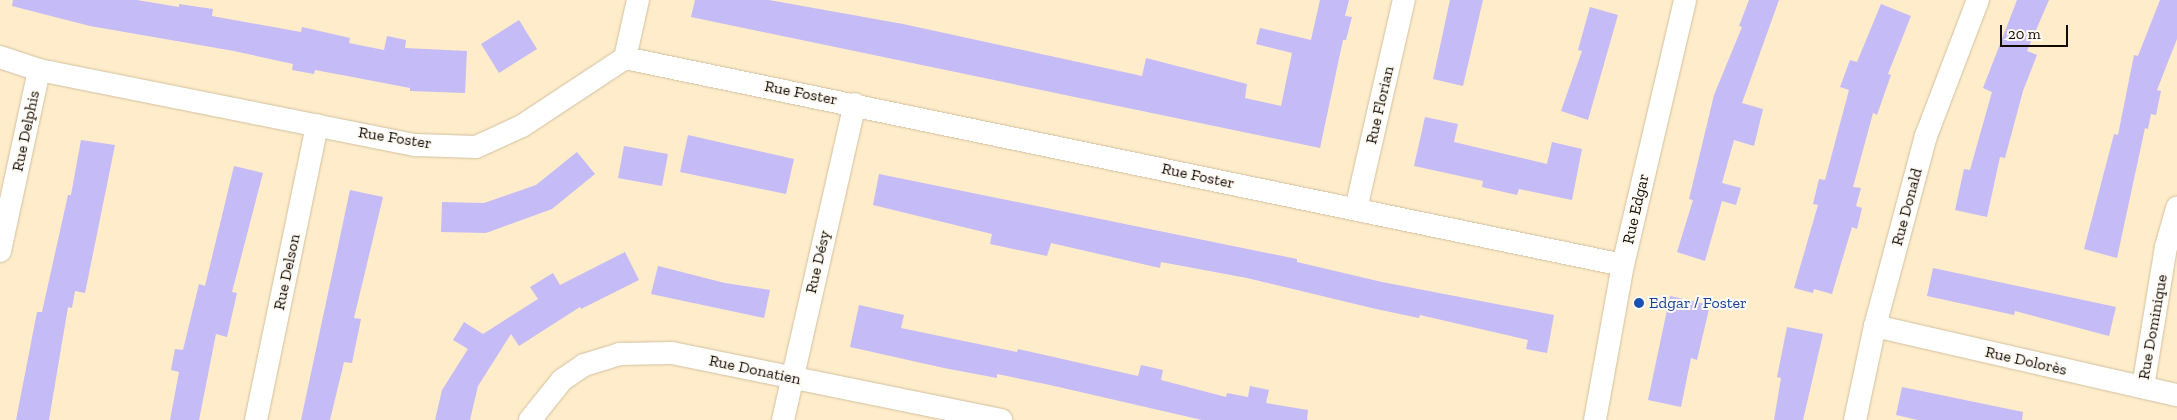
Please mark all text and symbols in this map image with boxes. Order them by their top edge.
scale bar [2002,15,2070,47]
text: 20 m [2008,25,2041,43]
street label: Rue Florian [1362,64,1398,146]
street label: Rue Foster [763,77,839,109]
street label: Rue Delphis [8,89,44,173]
street label: Rue Foster [357,123,433,153]
street label: Rue Foster [1160,159,1236,193]
street label: Rue Donald [1887,166,1927,248]
street label: Rue Edgar [1619,172,1653,246]
street label: Rue Désy [801,229,835,295]
street label: Rue Delson [270,232,304,312]
street label: Rue Dominique [2134,273,2172,381]
place label: Edgar / Foster [1649,293,1747,313]
marker: Edgar / Foster [1633,297,1645,309]
street label: Rue Dolorès [1983,342,2069,380]
street label: Rue Donatien [707,351,803,389]

